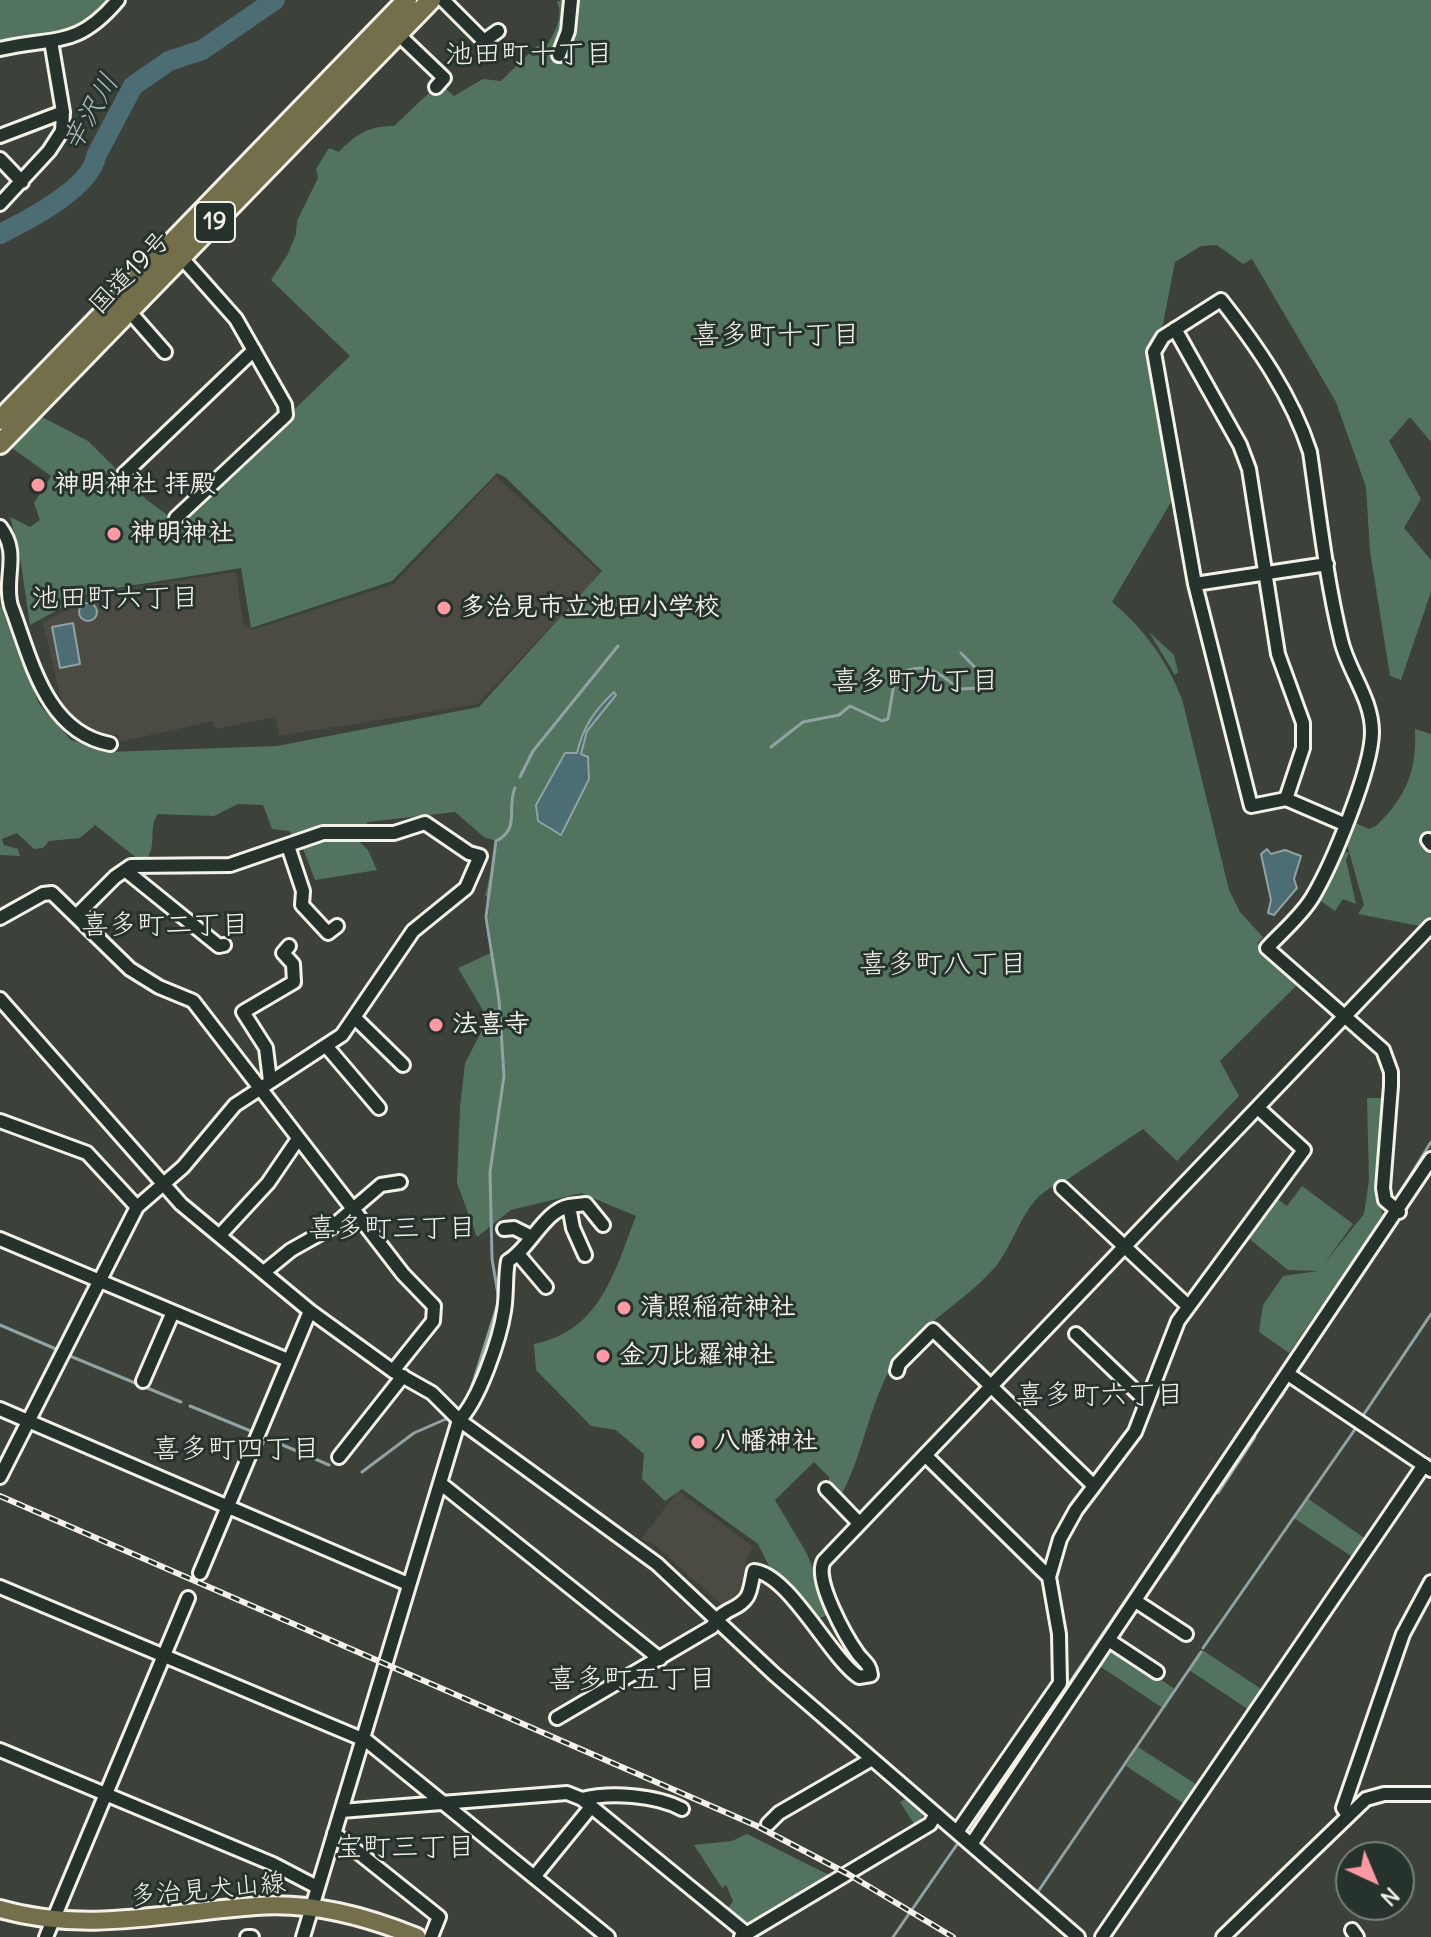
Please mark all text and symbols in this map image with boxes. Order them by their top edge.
district label: 池田町十丁目 [445,38,613,72]
water label: 辛沢川 [55,68,127,158]
road number: 19 [195,202,235,242]
street label: 国道19号 [83,225,177,321]
district label: 喜多町十丁目 [692,319,860,353]
place label: 神明神社 拝殿 [54,469,216,501]
marker: 神明神社 拝殿 [29,476,47,494]
place label: 神明神社 [130,518,234,550]
marker: 神明神社 [105,525,123,543]
district label: 池田町六丁目 [31,582,199,616]
place label: 多治見市立池田小学校 [460,592,720,624]
marker: 多治見市立池田小学校 [435,599,453,617]
district label: 喜多町九丁目 [831,665,999,699]
district label: 喜多町二丁目 [81,909,249,943]
district label: 喜多町八丁目 [859,948,1027,982]
place label: 法喜寺 [452,1009,530,1041]
marker: 法喜寺 [427,1016,445,1034]
district label: 喜多町三丁目 [308,1212,476,1246]
place label: 清照稲荷神社 [640,1292,796,1324]
marker: 清照稲荷神社 [615,1299,633,1317]
place label: 金刀比羅神社 [619,1340,775,1372]
marker: 金刀比羅神社 [594,1347,612,1365]
district label: 喜多町六丁目 [1016,1379,1184,1413]
place label: 八幡神社 [714,1426,818,1458]
district label: 喜多町四丁目 [152,1433,320,1467]
marker: 八幡神社 [689,1433,707,1451]
district label: 喜多町五丁目 [548,1663,716,1697]
district label: 宝町三丁目 [335,1831,475,1865]
north arrow [1335,1841,1415,1921]
street label: 多治見犬山線 [129,1868,287,1912]
text: N [1375,1881,1405,1912]

